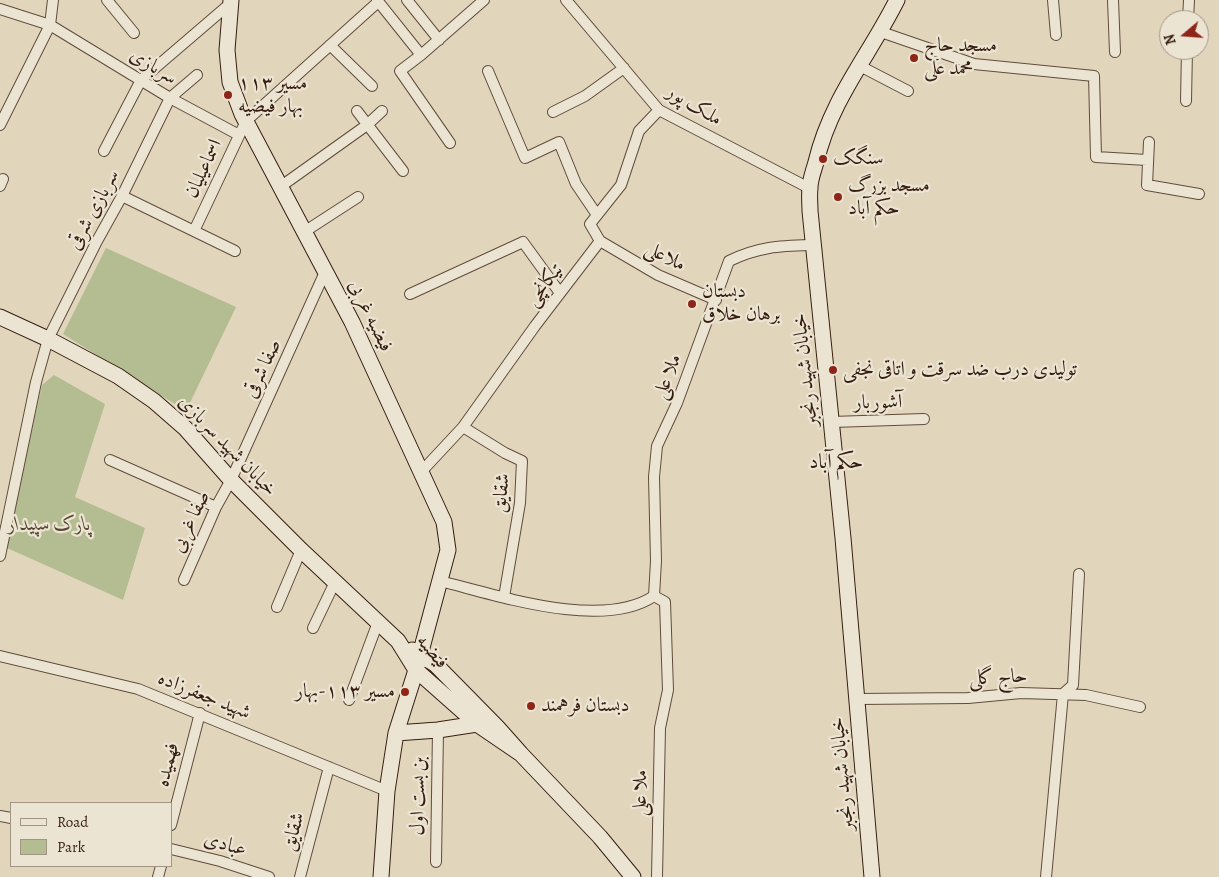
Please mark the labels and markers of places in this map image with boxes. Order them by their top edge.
place label: مسجد حاج محمد علی [924,34,997,81]
marker: مسجد حاج محمد علی [908,52,920,64]
place label: مسیر ۱۱۳ بهار فیضیه [238,72,307,119]
marker: مسیر ۱۱۳ بهار فیضیه [222,89,234,101]
place label: سنگک [833,147,884,171]
marker: سنگک [817,153,829,165]
place label: مسجد بزرگ حکم آباد [848,174,930,221]
marker: مسجد بزرگ حکم آباد [832,191,844,203]
place label: دبستان برهان خلاق [702,280,780,327]
marker: دبستان برهان خلاق [686,298,698,310]
place label: تولیدی درب ضد سرقت و اتاقی نجفی [843,358,1077,382]
marker: تولیدی درب ضد سرقت و اتاقی نجفی [827,364,839,376]
place label: مسیر ۱۱۳-بهار [295,680,395,704]
marker: مسیر ۱۱۳-بهار [399,686,411,698]
place label: دبستان فرهمند [541,694,629,718]
marker: دبستان فرهمند [525,700,537,712]

